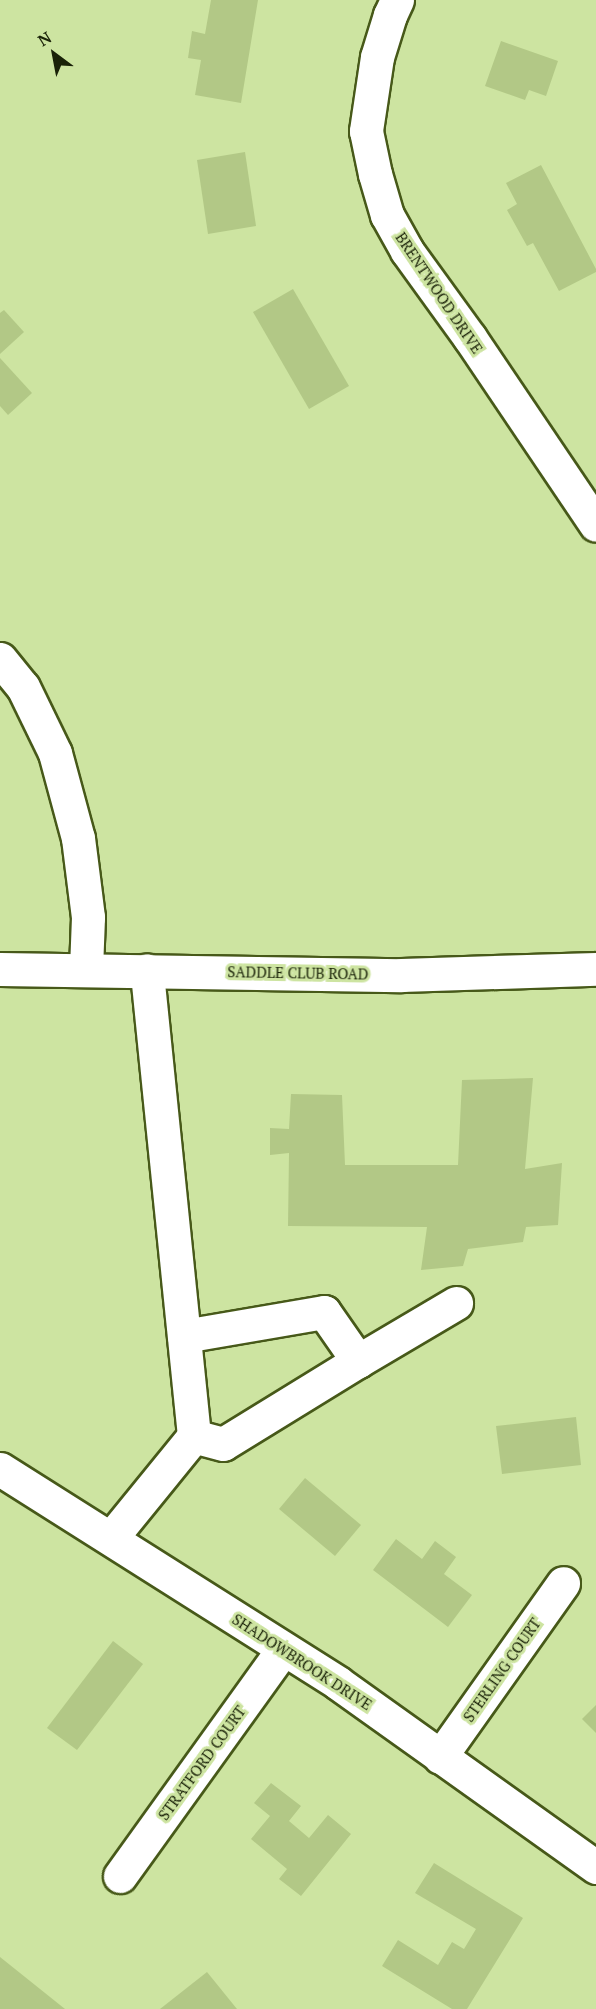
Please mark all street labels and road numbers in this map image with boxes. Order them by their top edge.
street label: BRENTWOOD DRIVE [392,229,486,357]
street label: SADDLE CLUB ROAD [227,963,369,983]
street label: SHADOWBROOK DRIVE [229,1610,375,1714]
street label: STERLING COURT [459,1615,545,1725]
street label: STRATFORD COURT [154,1702,250,1824]

